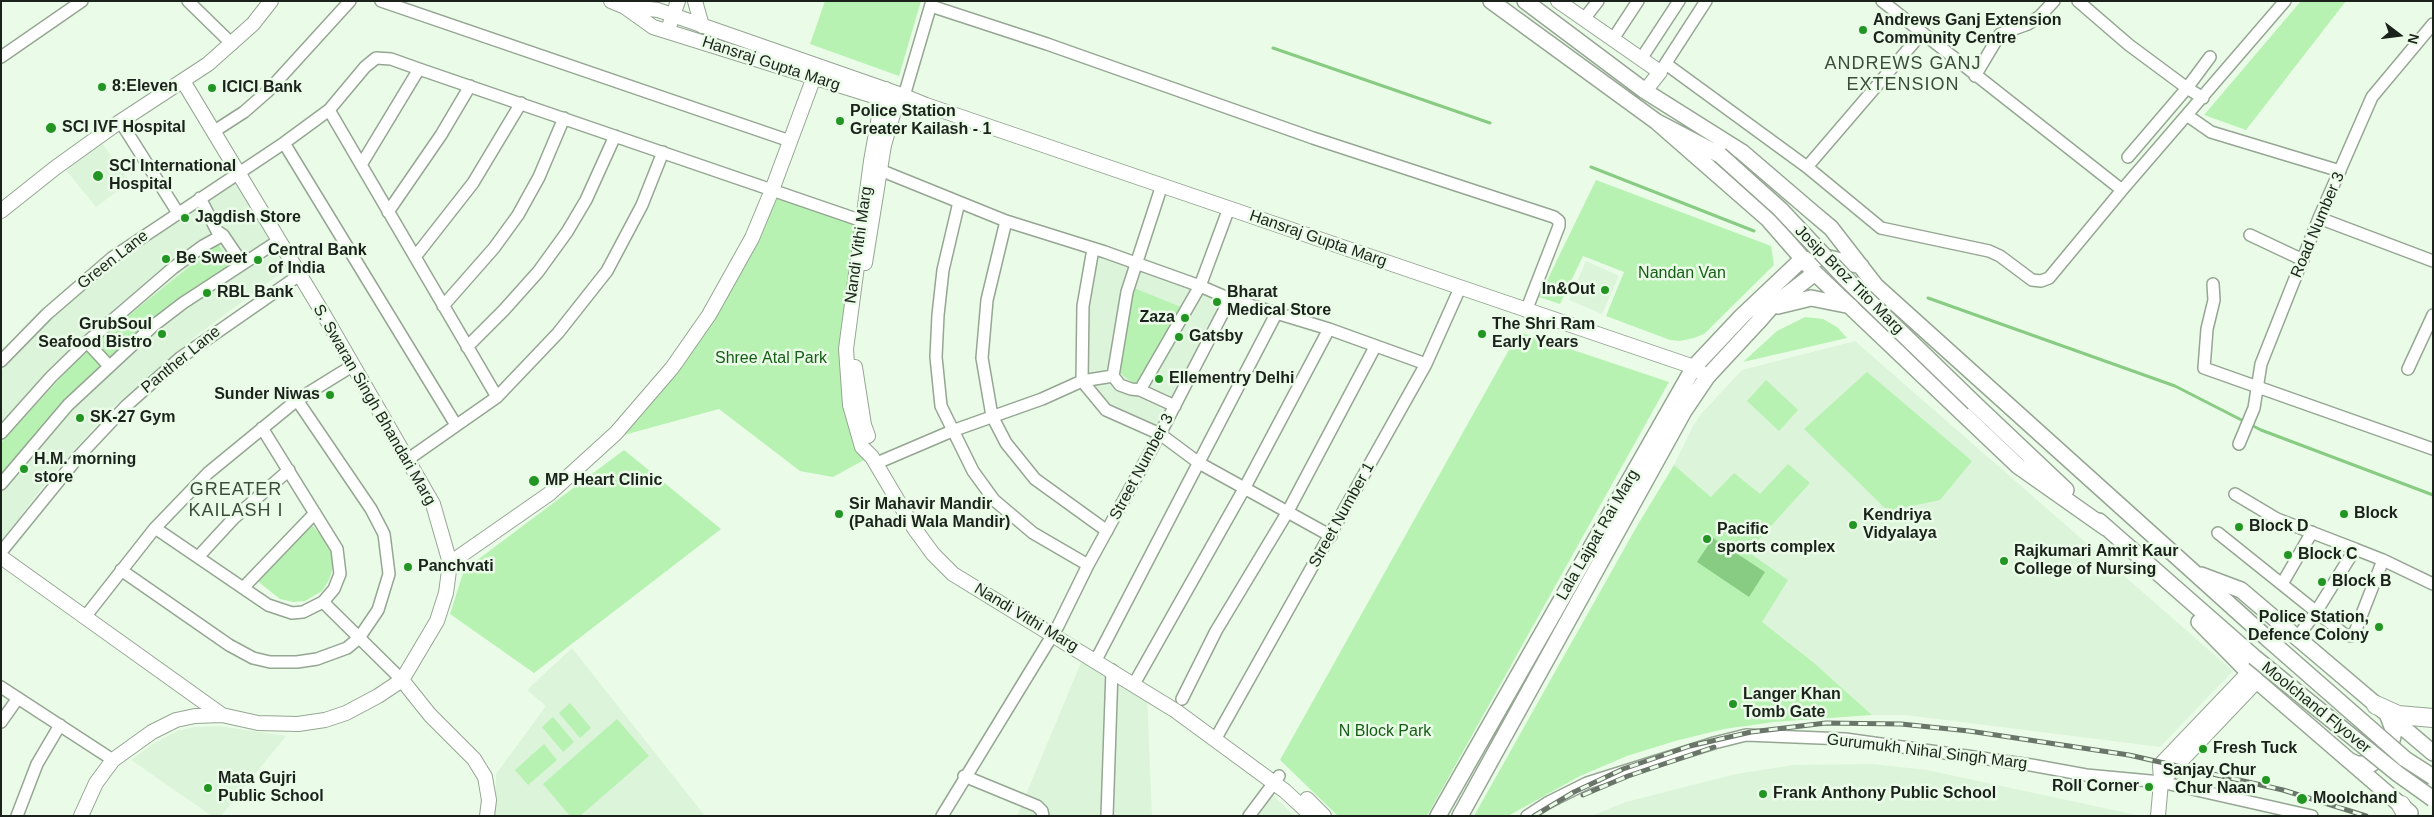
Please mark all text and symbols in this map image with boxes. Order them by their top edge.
north arrow [2374,10,2424,60]
place label: Andrews Ganj Extension Community Centre [1873,11,2061,49]
marker: Andrews Ganj Extension Community Centre [1857,24,1869,36]
text: N [2404,32,2423,46]
street label: Hansraj Gupta Marg [700,33,842,95]
district label: ANDREWS GANJ EXTENSION [1823,53,1983,96]
place label: 8:Eleven [112,77,178,97]
place label: ICICI Bank [222,78,302,98]
marker: 8:Eleven [96,81,108,93]
marker: ICICI Bank [206,82,218,94]
place label: Police Station Greater Kailash - 1 [850,102,991,140]
marker: Police Station Greater Kailash - 1 [834,115,846,127]
place label: SCI IVF Hospital [62,118,186,138]
marker: SCI IVF Hospital [44,121,58,135]
place label: SCI International Hospital [109,157,236,195]
marker: SCI International Hospital [91,169,105,183]
street label: Road Number 3 [2287,169,2349,281]
street label: Nandi Vithi Marg [841,185,877,305]
street label: Hansraj Gupta Marg [1247,206,1389,272]
place label: Jagdish Store [195,208,301,228]
marker: Jagdish Store [179,212,191,224]
street label: Josip Broz Tito Marg [1791,222,1907,338]
street label: Green Lane [74,226,152,294]
place label: Central Bank of India [268,241,367,279]
place label: Be Sweet [176,249,247,269]
marker: Be Sweet [160,253,172,265]
marker: Central Bank of India [252,254,264,266]
park label: Nandan Van [1638,264,1726,284]
place label: In&Out [1542,280,1595,300]
place label: RBL Bank [217,283,293,303]
place label: Bharat Medical Store [1227,283,1331,321]
marker: In&Out [1599,284,1611,296]
marker: RBL Bank [201,287,213,299]
marker: Bharat Medical Store [1211,296,1223,308]
street label: S. Swaran Singh Bhandari Marg [309,301,439,509]
place label: Zaza [1139,308,1175,328]
marker: Zaza [1179,312,1191,324]
place label: GrubSoul Seafood Bistro [38,315,152,353]
place label: The Shri Ram Early Years [1492,315,1595,353]
street label: Panther Lane [138,322,224,398]
place label: Gatsby [1189,327,1243,347]
marker: GrubSoul Seafood Bistro [156,328,168,340]
marker: The Shri Ram Early Years [1476,328,1488,340]
marker: Gatsby [1173,331,1185,343]
park label: Shree Atal Park [715,349,827,369]
place label: Ellementry Delhi [1169,369,1294,389]
marker: Ellementry Delhi [1153,373,1165,385]
place label: Sunder Niwas [214,385,320,405]
marker: Sunder Niwas [324,389,336,401]
place label: SK-27 Gym [90,408,175,428]
street label: Street Number 3 [1106,411,1178,523]
marker: SK-27 Gym [74,412,86,424]
place label: H.M. morning store [34,450,136,488]
street label: Street Number 1 [1305,459,1379,571]
marker: H.M. morning store [18,463,30,475]
street label: Lala Lajpat Rai Marg [1553,466,1643,604]
place label: MP Heart Clinic [545,471,662,491]
marker: MP Heart Clinic [527,474,541,488]
district label: GREATER KAILASH I [187,479,285,522]
place label: Sir Mahavir Mandir (Pahadi Wala Mandir) [849,495,1010,533]
place label: Block [2354,504,2398,524]
place label: Kendriya Vidyalaya [1863,506,1937,544]
marker: Sir Mahavir Mandir (Pahadi Wala Mandir) [833,508,845,520]
marker: Block [2338,508,2350,520]
place label: Block D [2249,517,2309,537]
marker: Kendriya Vidyalaya [1847,519,1859,531]
place label: Pacific sports complex [1717,520,1835,558]
marker: Block D [2233,521,2245,533]
marker: Pacific sports complex [1701,533,1713,545]
place label: Rajkumari Amrit Kaur College of Nursing [2014,542,2178,580]
place label: Block C [2298,545,2358,565]
marker: Block C [2282,549,2294,561]
marker: Rajkumari Amrit Kaur College of Nursing [1998,555,2010,567]
place label: Panchvati [418,557,494,577]
marker: Panchvati [402,561,414,573]
place label: Block B [2332,572,2392,592]
marker: Block B [2316,576,2328,588]
street label: Nandi Vithi Marg [970,579,1082,657]
place label: Police Station, Defence Colony [2248,608,2369,646]
marker: Police Station, Defence Colony [2373,621,2385,633]
street label: Moolchand Flyover [2257,658,2375,758]
place label: Langer Khan Tomb Gate [1743,685,1841,723]
marker: Langer Khan Tomb Gate [1727,698,1739,710]
park label: N Block Park [1339,722,1431,742]
street label: Gurumukh Nihal Singh Marg [1826,730,2028,774]
place label: Fresh Tuck [2213,739,2297,759]
marker: Fresh Tuck [2197,743,2209,755]
place label: Sanjay Chur Chur Naan [2163,761,2256,799]
place label: Mata Gujri Public School [218,769,324,807]
marker: Sanjay Chur Chur Naan [2260,774,2272,786]
place label: Roll Corner [2052,777,2139,797]
marker: Roll Corner [2143,781,2155,793]
marker: Mata Gujri Public School [202,782,214,794]
place label: Frank Anthony Public School [1773,784,1996,804]
marker: Frank Anthony Public School [1757,788,1769,800]
place label: Moolchand [2313,789,2397,809]
marker: Moolchand [2295,792,2309,806]

